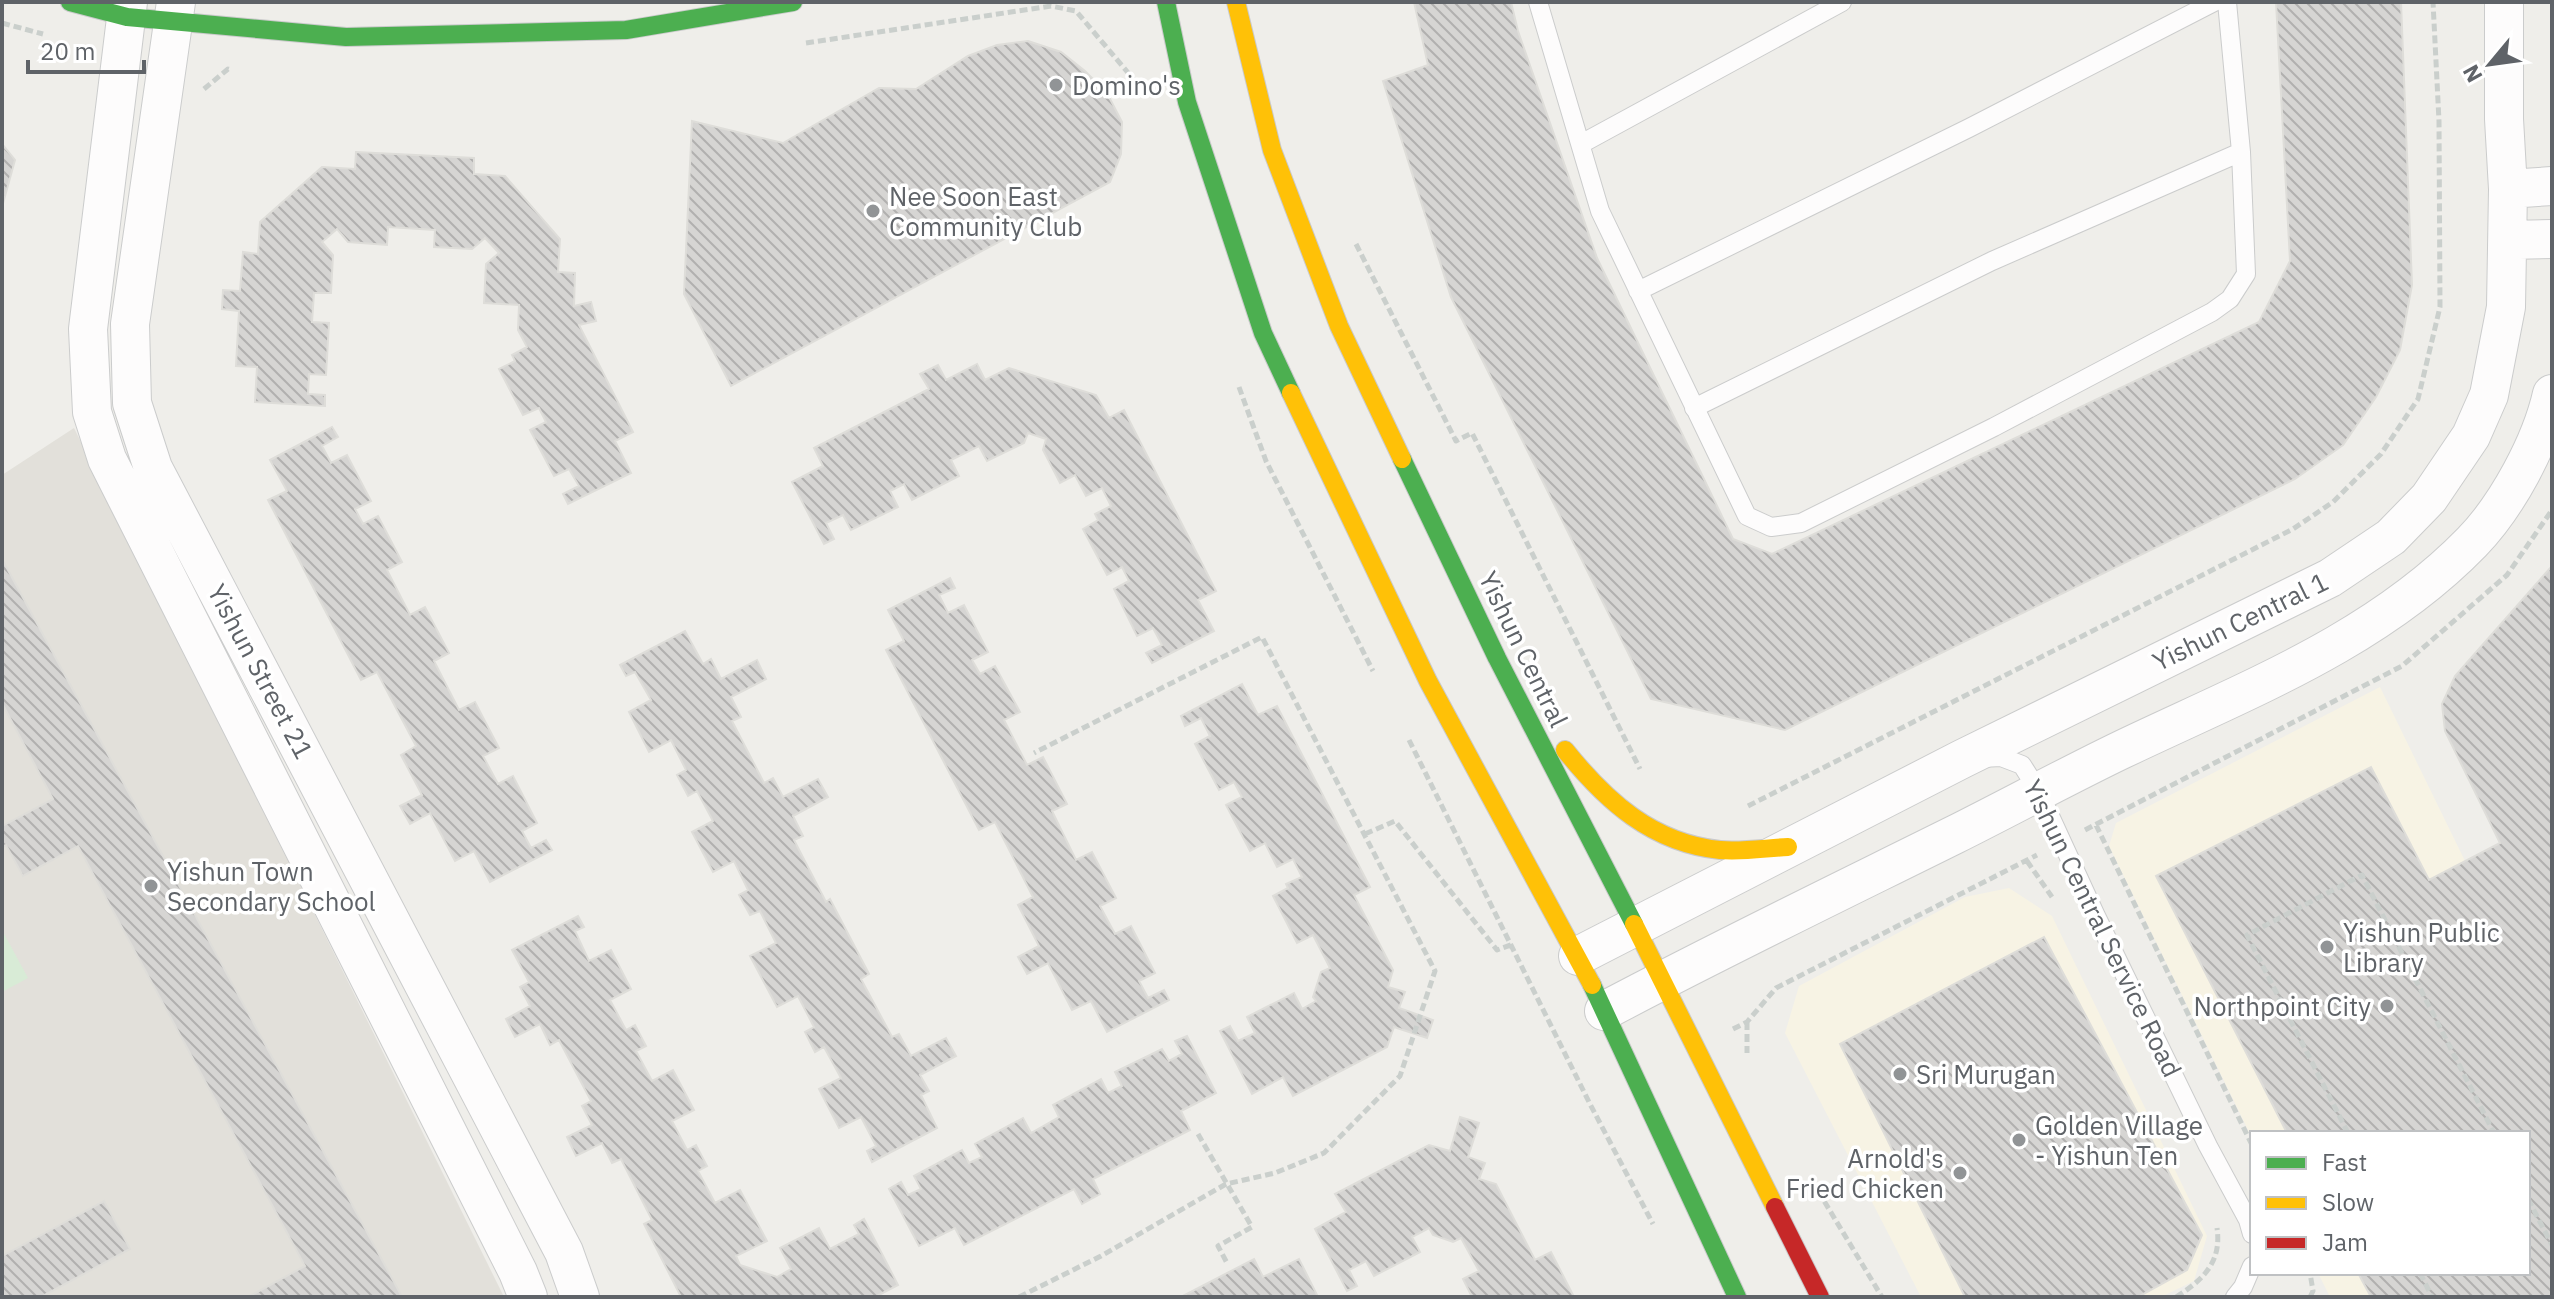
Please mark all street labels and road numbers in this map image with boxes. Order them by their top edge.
street label: Yishun Central 1 [2147,564,2333,678]
street label: Yishun Central [1472,566,1576,732]
street label: Yishun Street 21 [201,578,321,764]
street label: Yishun Central Service Road [2016,774,2190,1082]

